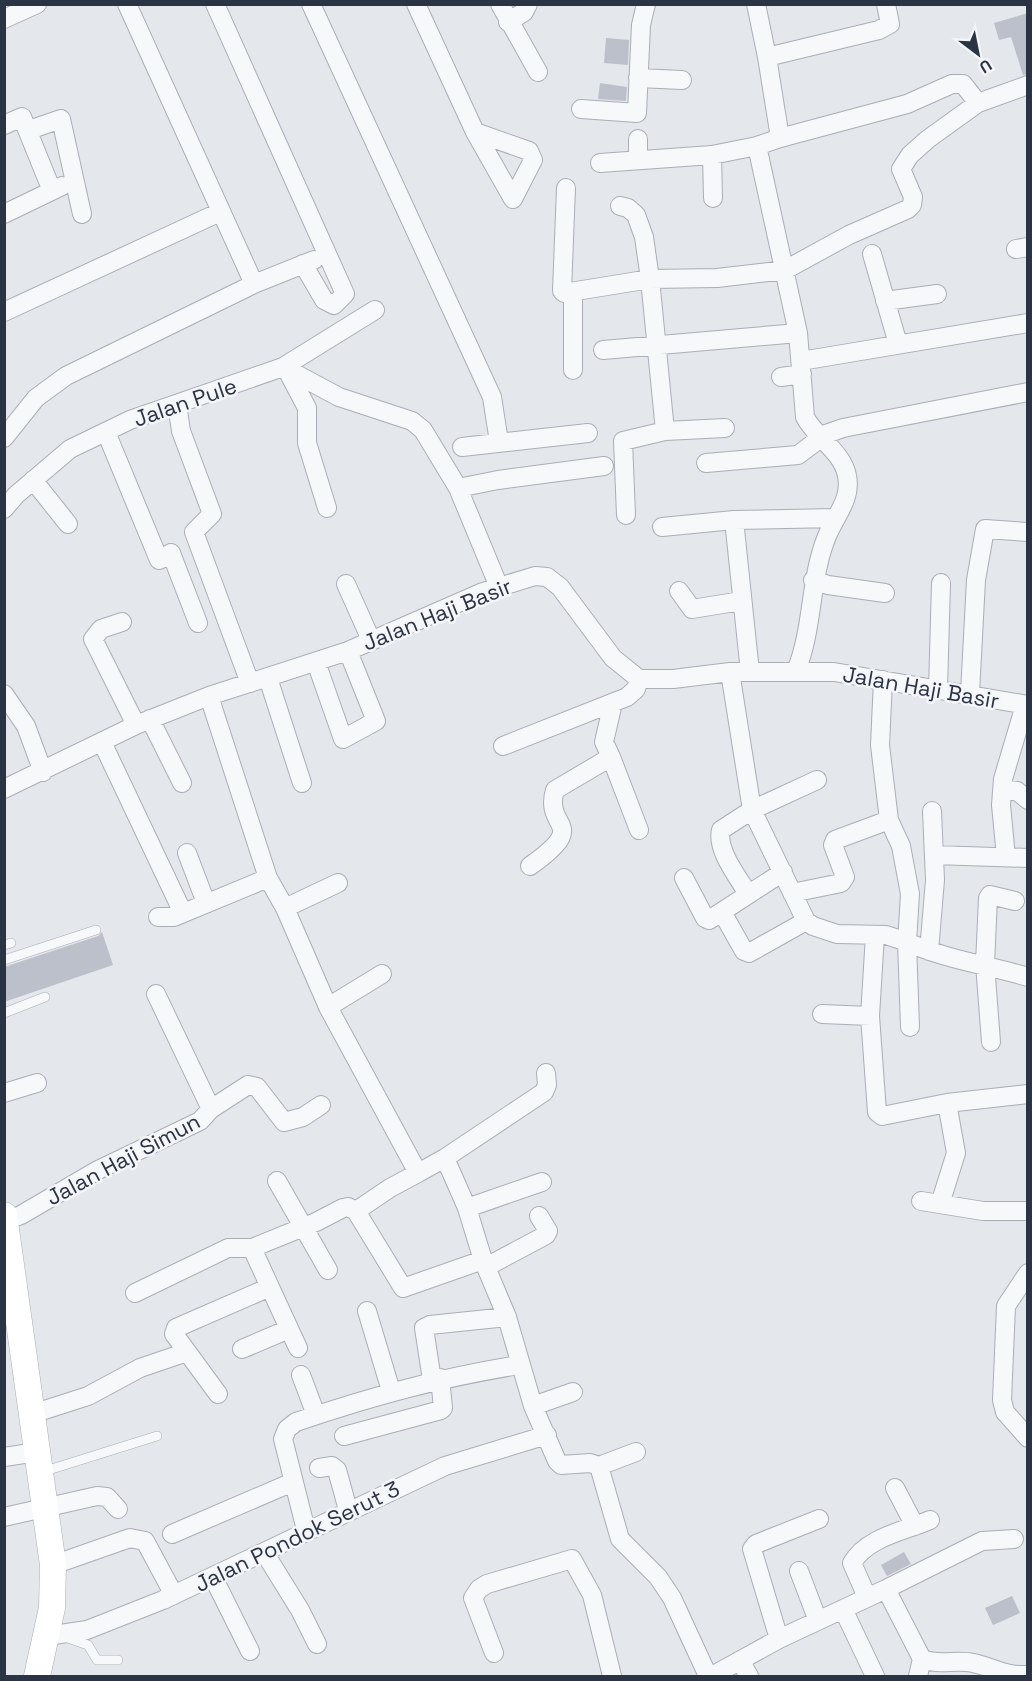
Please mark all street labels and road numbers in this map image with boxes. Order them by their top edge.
street label: Jalan Pule [130,371,240,433]
street label: Jalan Haji Basir [358,571,516,657]
street label: Jalan Haji Basir [841,659,1001,715]
street label: Jalan Haji Simun [41,1107,205,1211]
street label: Jalan Pondok Serut 3 [190,1474,404,1598]

